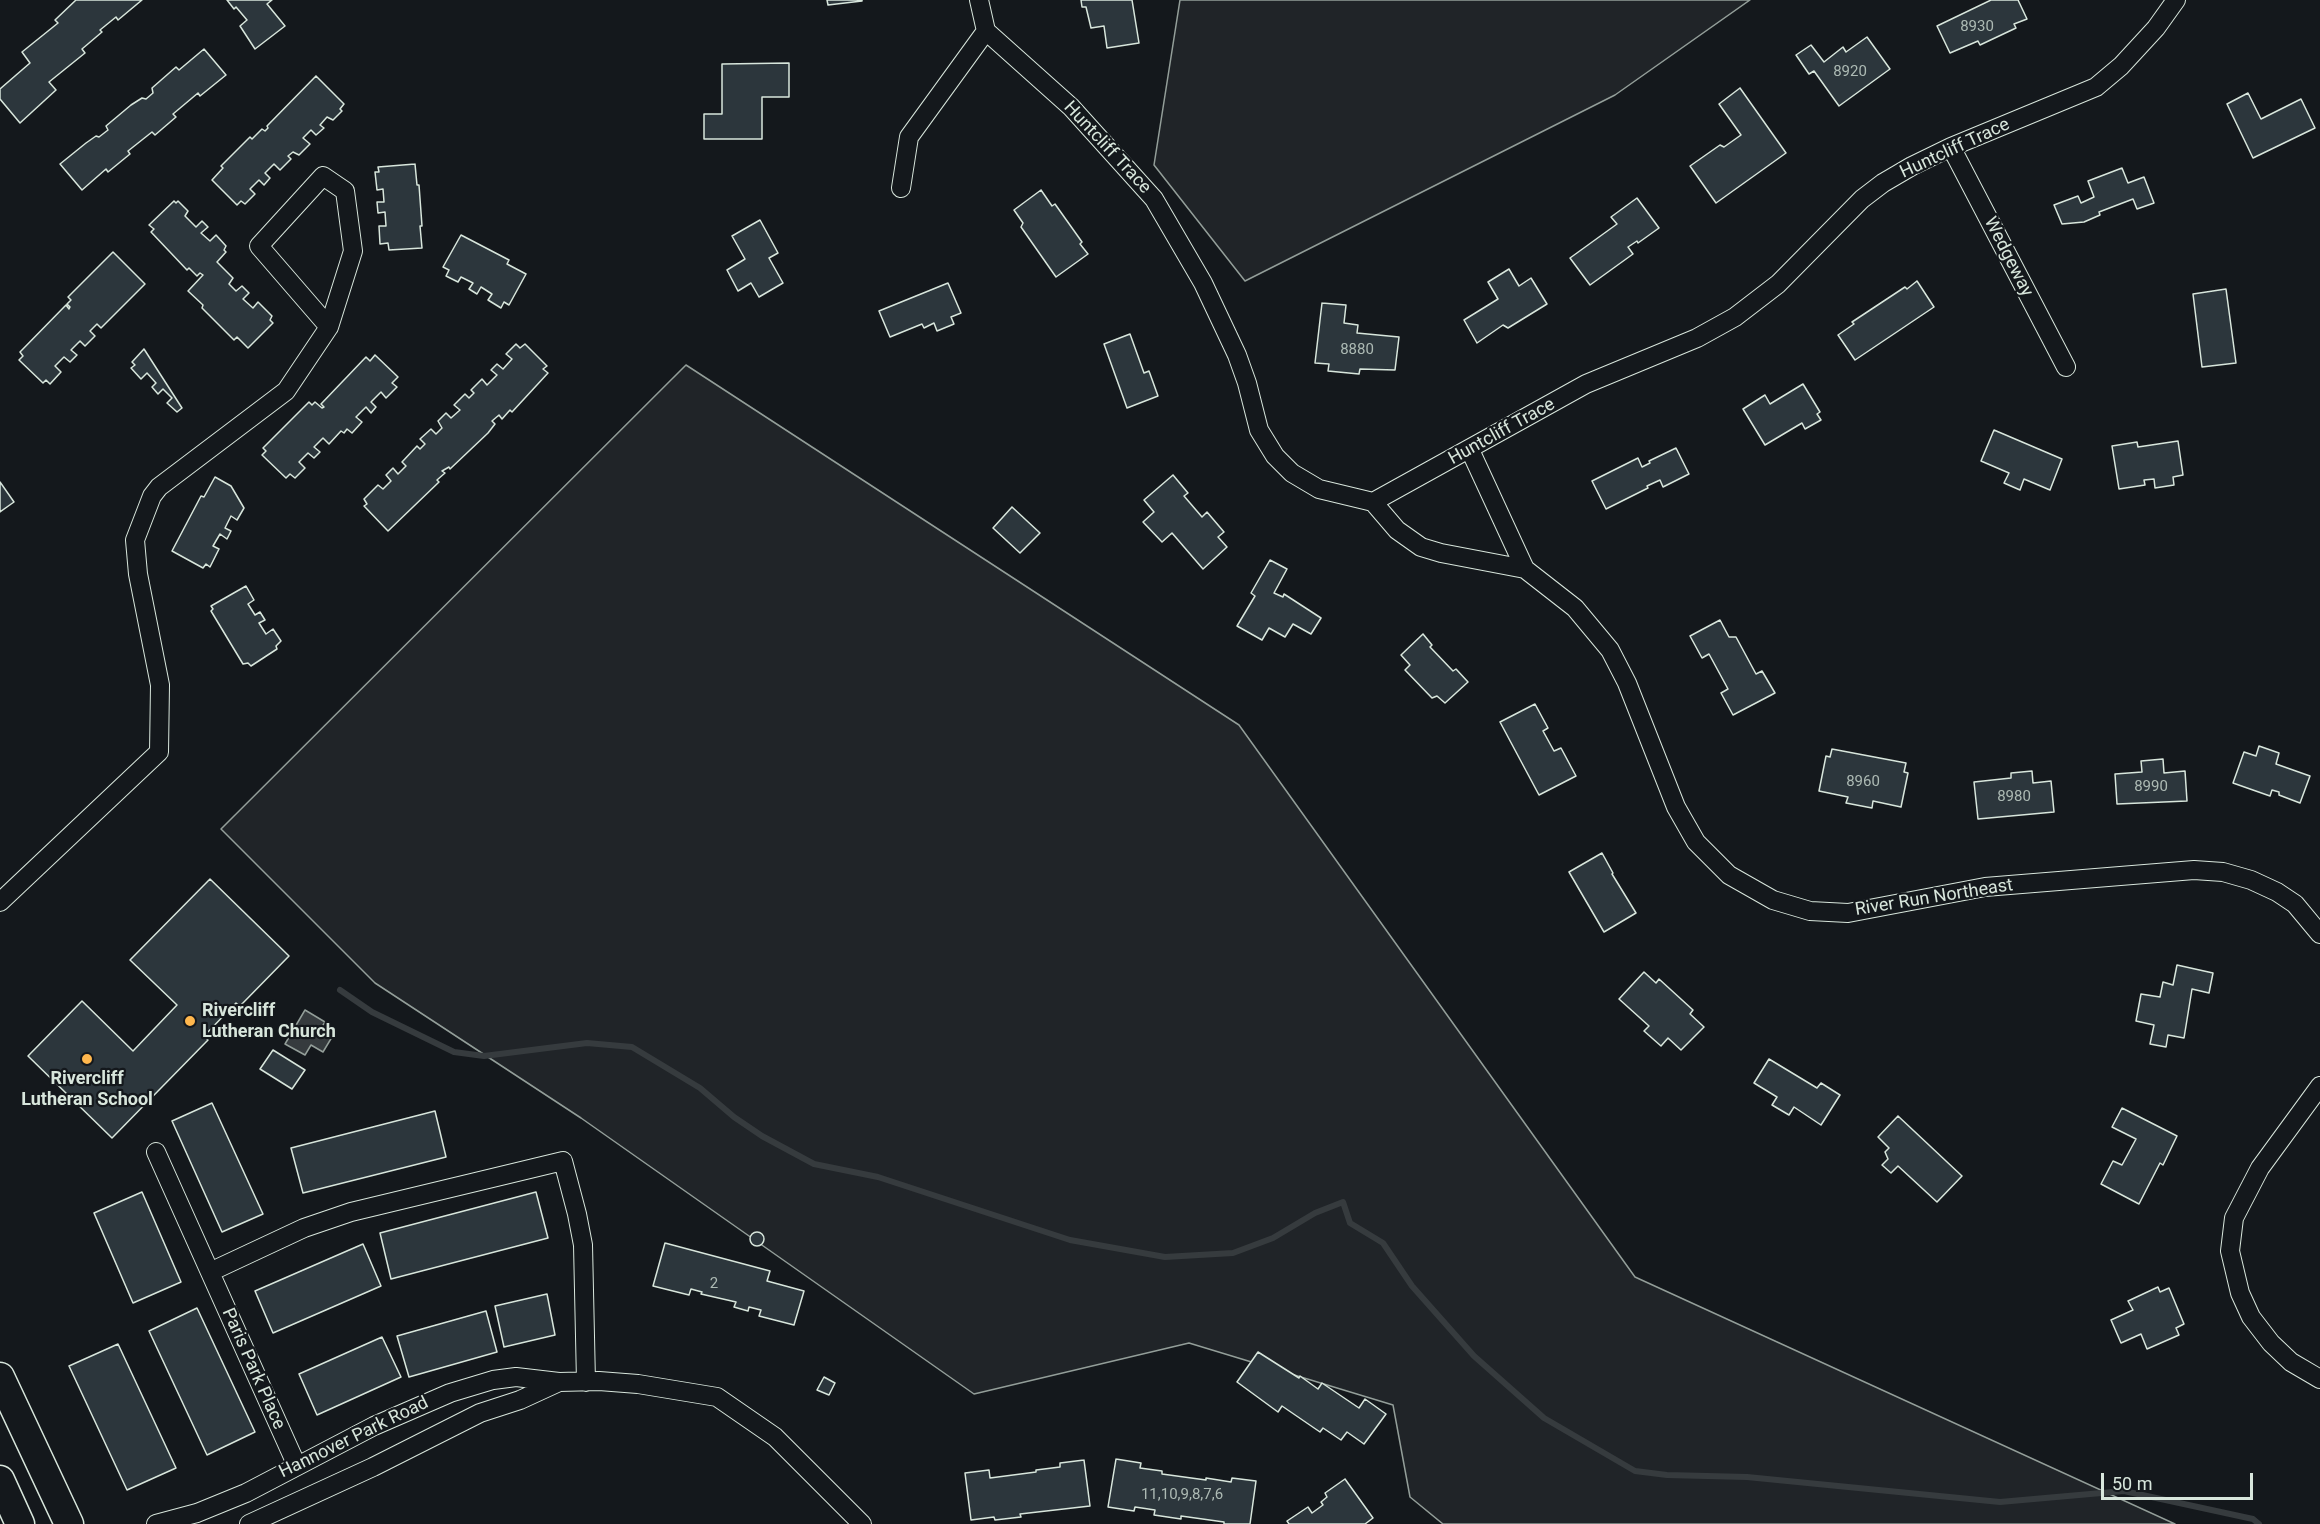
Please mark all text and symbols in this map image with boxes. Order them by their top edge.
house number: 8930 [1960,18,1994,36]
house number: 8920 [1833,63,1867,81]
street label: Huntcliff Trace [1059,97,1155,199]
street label: Huntcliff Trace [1897,114,2013,184]
street label: Wedgeway [1979,213,2037,301]
house number: 8880 [1340,341,1374,359]
street label: Huntcliff Trace [1445,394,1559,470]
house number: 8960 [1846,773,1880,791]
house number: 8990 [2134,778,2168,796]
house number: 8980 [1997,788,2031,806]
street label: River Run Northeast [1854,875,2014,921]
place label: Rivercliff Lutheran Church [202,1000,336,1042]
marker: Rivercliff Lutheran Church [183,1014,197,1028]
marker: Rivercliff Lutheran School [80,1052,94,1066]
place label: Rivercliff Lutheran School [21,1068,153,1110]
house number: 2 [710,1275,718,1293]
street label: Paris Park Place [217,1305,289,1433]
street label: Hannover Park Road [276,1392,432,1484]
scale bar [2104,1461,2256,1499]
text: 50 m [2112,1473,2152,1494]
house number: 11,10,9,8,7,6 [1141,1486,1223,1504]

